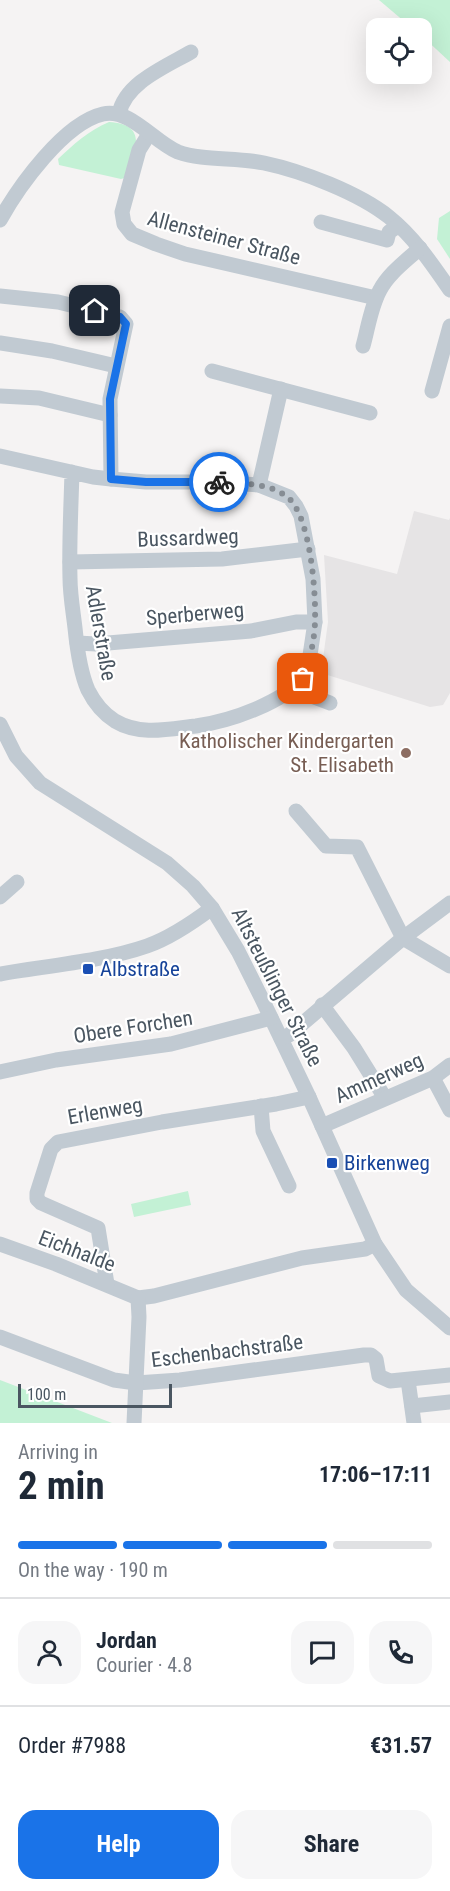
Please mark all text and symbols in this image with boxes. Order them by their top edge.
map controls [366,18,432,84]
button: locate [366,18,432,84]
street label: Allensteiner Straße [145,206,303,270]
pin [69,285,120,336]
icon: home [78,294,111,327]
courier [189,452,249,512]
icon: bike [203,466,236,499]
street label: Bussardweg [137,524,239,552]
street label: Adlerstraße [81,584,121,683]
street label: Sperberweg [145,598,245,630]
pin [277,653,328,704]
icon: bag [286,662,319,695]
place label: Katholischer Kindergarten St. Elisabeth [179,729,394,777]
marker: Katholischer Kindergarten St. Elisabeth [399,746,413,760]
street label: Altsteußlinger Straße [227,904,328,1071]
place label: Albstraße [100,957,180,981]
marker: Albstraße [81,962,95,976]
street label: Obere Forchen [72,1006,194,1048]
street label: Ammerweg [331,1048,427,1108]
street label: Erlenweg [66,1093,144,1129]
place label: Birkenweg [344,1151,430,1175]
marker: Birkenweg [325,1156,339,1170]
street label: Eichhalde [35,1225,119,1277]
street label: Eschenbachstraße [150,1330,304,1372]
scale bar [18,1381,172,1408]
text: 100 m [27,1385,66,1404]
text: Arriving in [18,1440,98,1464]
text: 17:06–17:11 [319,1462,432,1487]
text: 2 min [18,1463,105,1509]
text: On the way · 190 m [18,1558,168,1582]
button: person [18,1621,81,1684]
button: chat [291,1621,354,1684]
button: phone [369,1621,432,1684]
text: Jordan [96,1628,157,1653]
text: Courier · 4.8 [96,1653,192,1677]
text: Order #7988 [18,1733,126,1758]
text: €31.57 [370,1733,432,1758]
button: Help [18,1810,219,1879]
button: Share [231,1810,432,1879]

